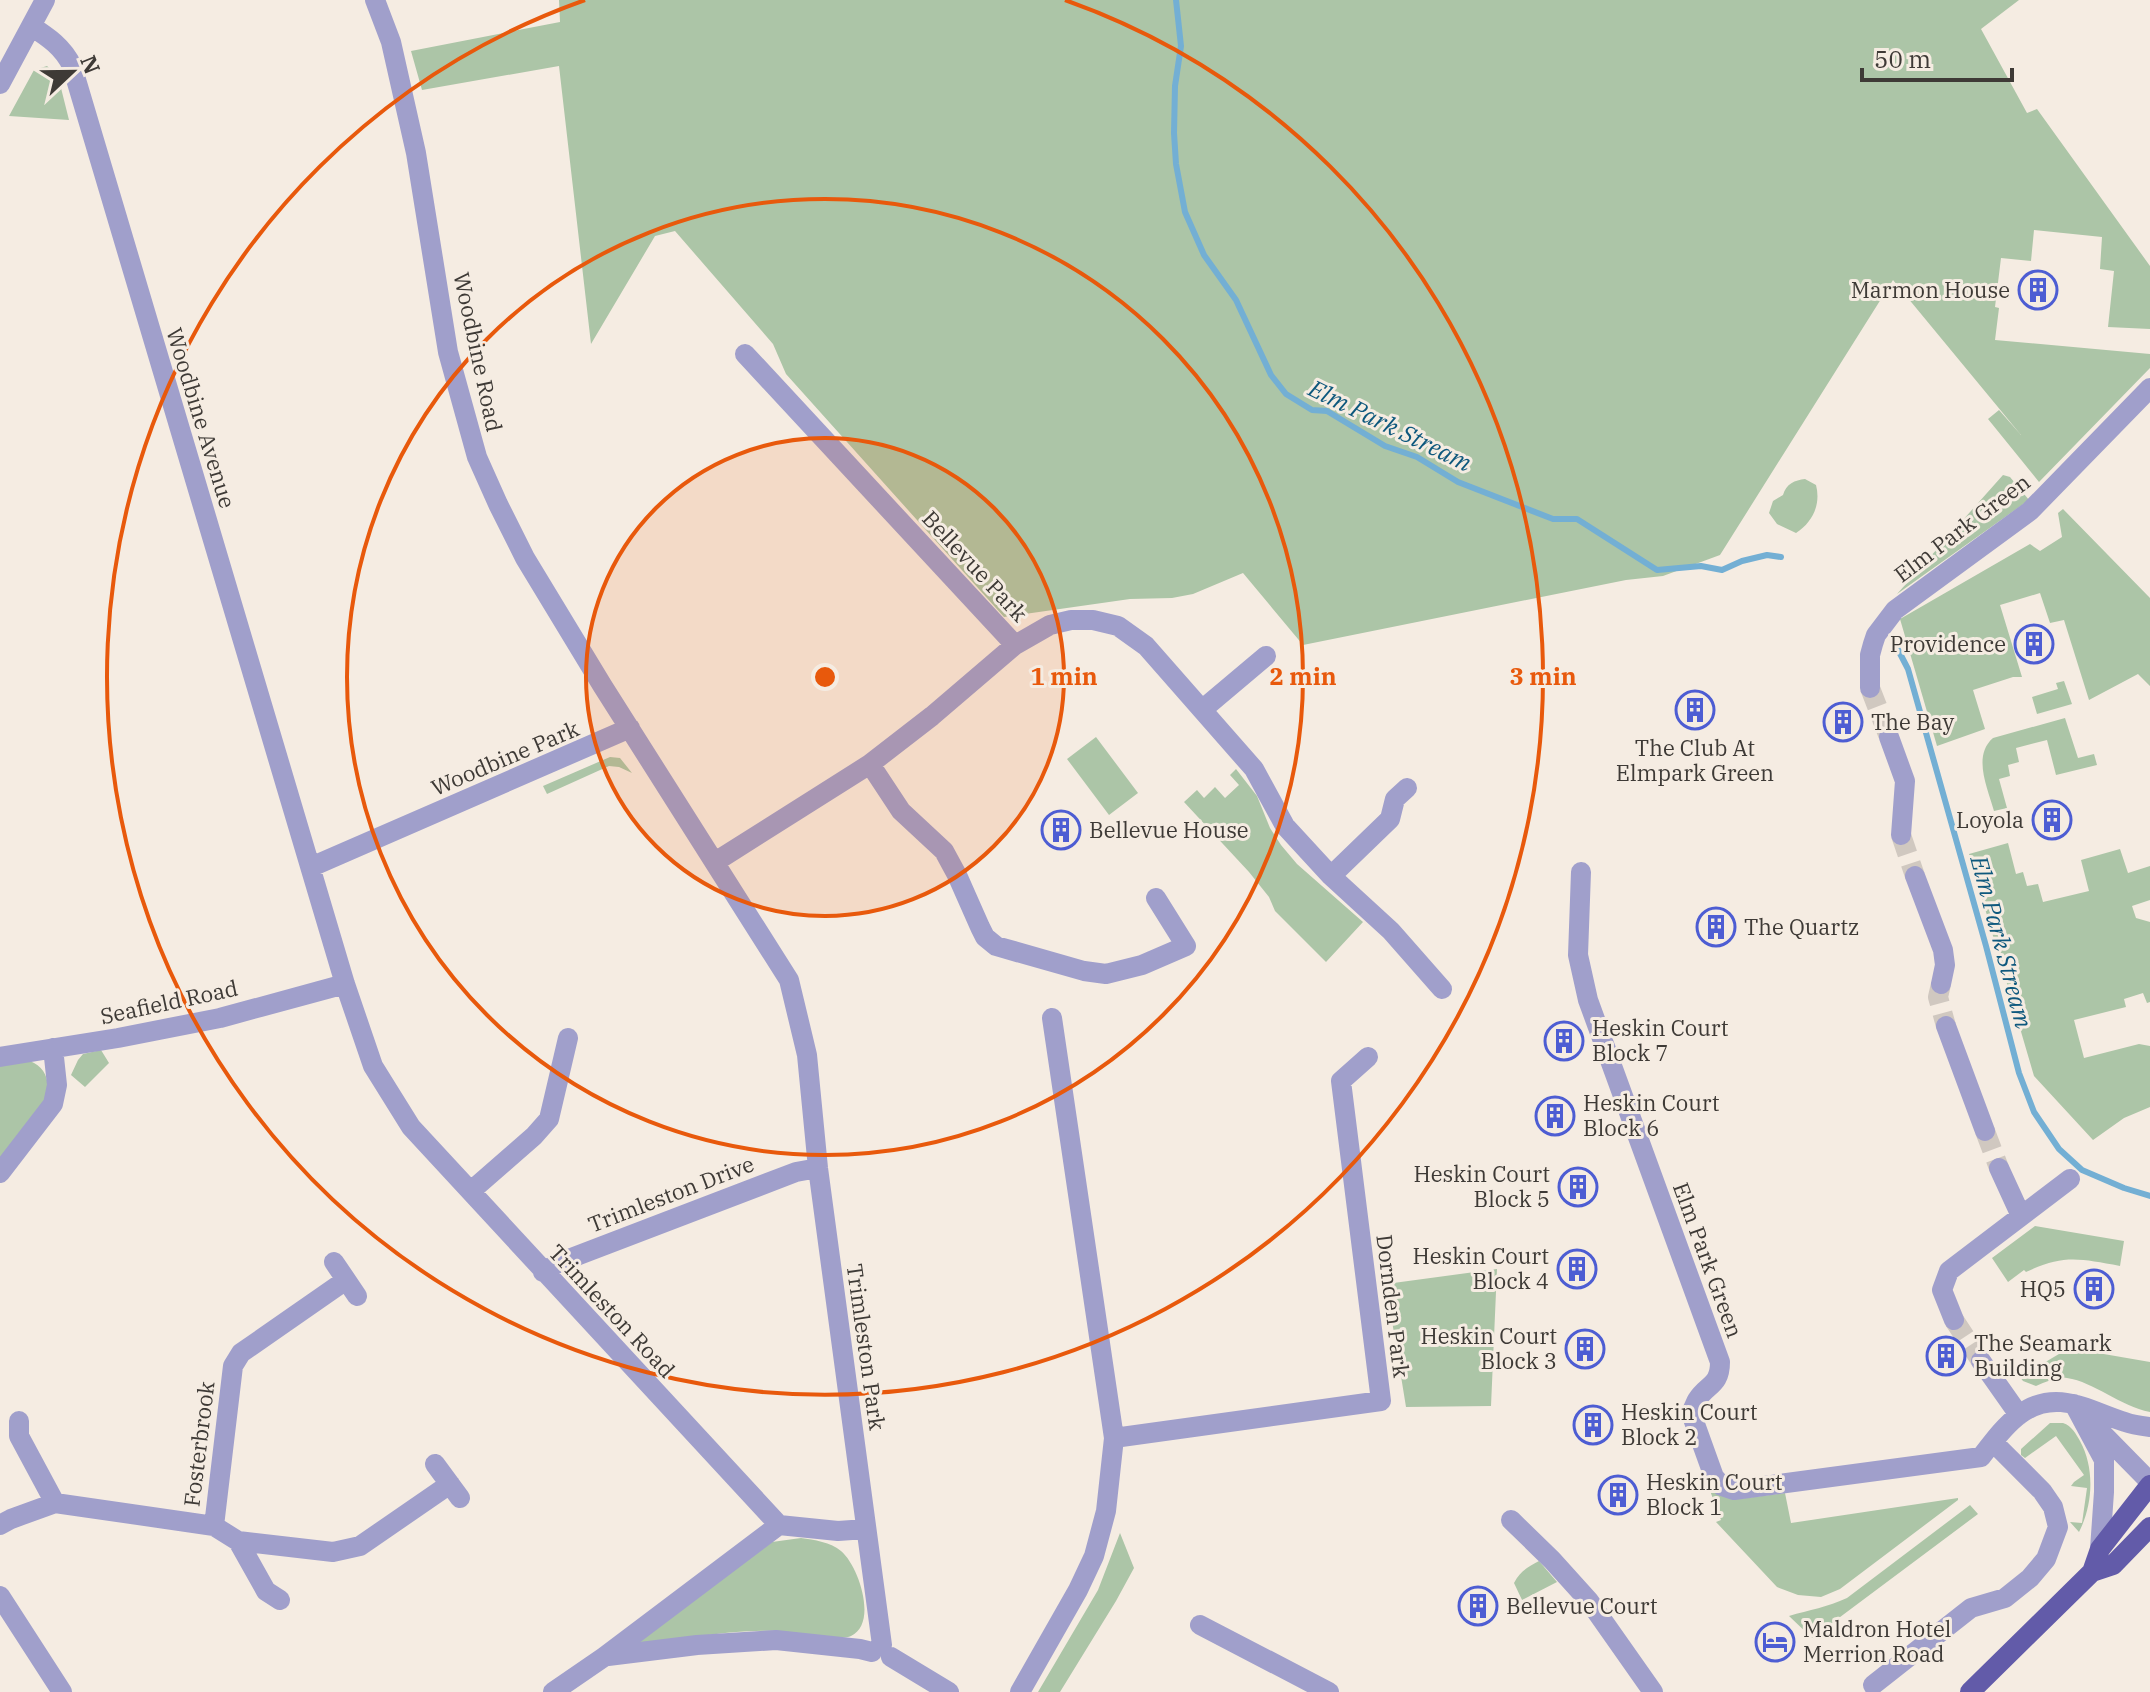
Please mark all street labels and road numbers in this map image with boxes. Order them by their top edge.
street label: Woodbine Road [447,269,510,434]
street label: Woodbine Avenue [160,324,243,512]
street label: Elm Park Green [1888,467,2036,588]
street label: Bellevue Park [916,504,1034,628]
street label: Woodbine Park [426,713,583,802]
street label: Seafield Road [97,973,240,1030]
street label: Trimleston Drive [584,1149,758,1239]
street label: Elm Park Green [1667,1178,1750,1341]
street label: Dornden Park [1370,1233,1417,1379]
street label: Trimleston Road [543,1238,682,1384]
street label: Trimleston Park [840,1262,893,1432]
street label: Fosterbrook [176,1380,221,1508]

